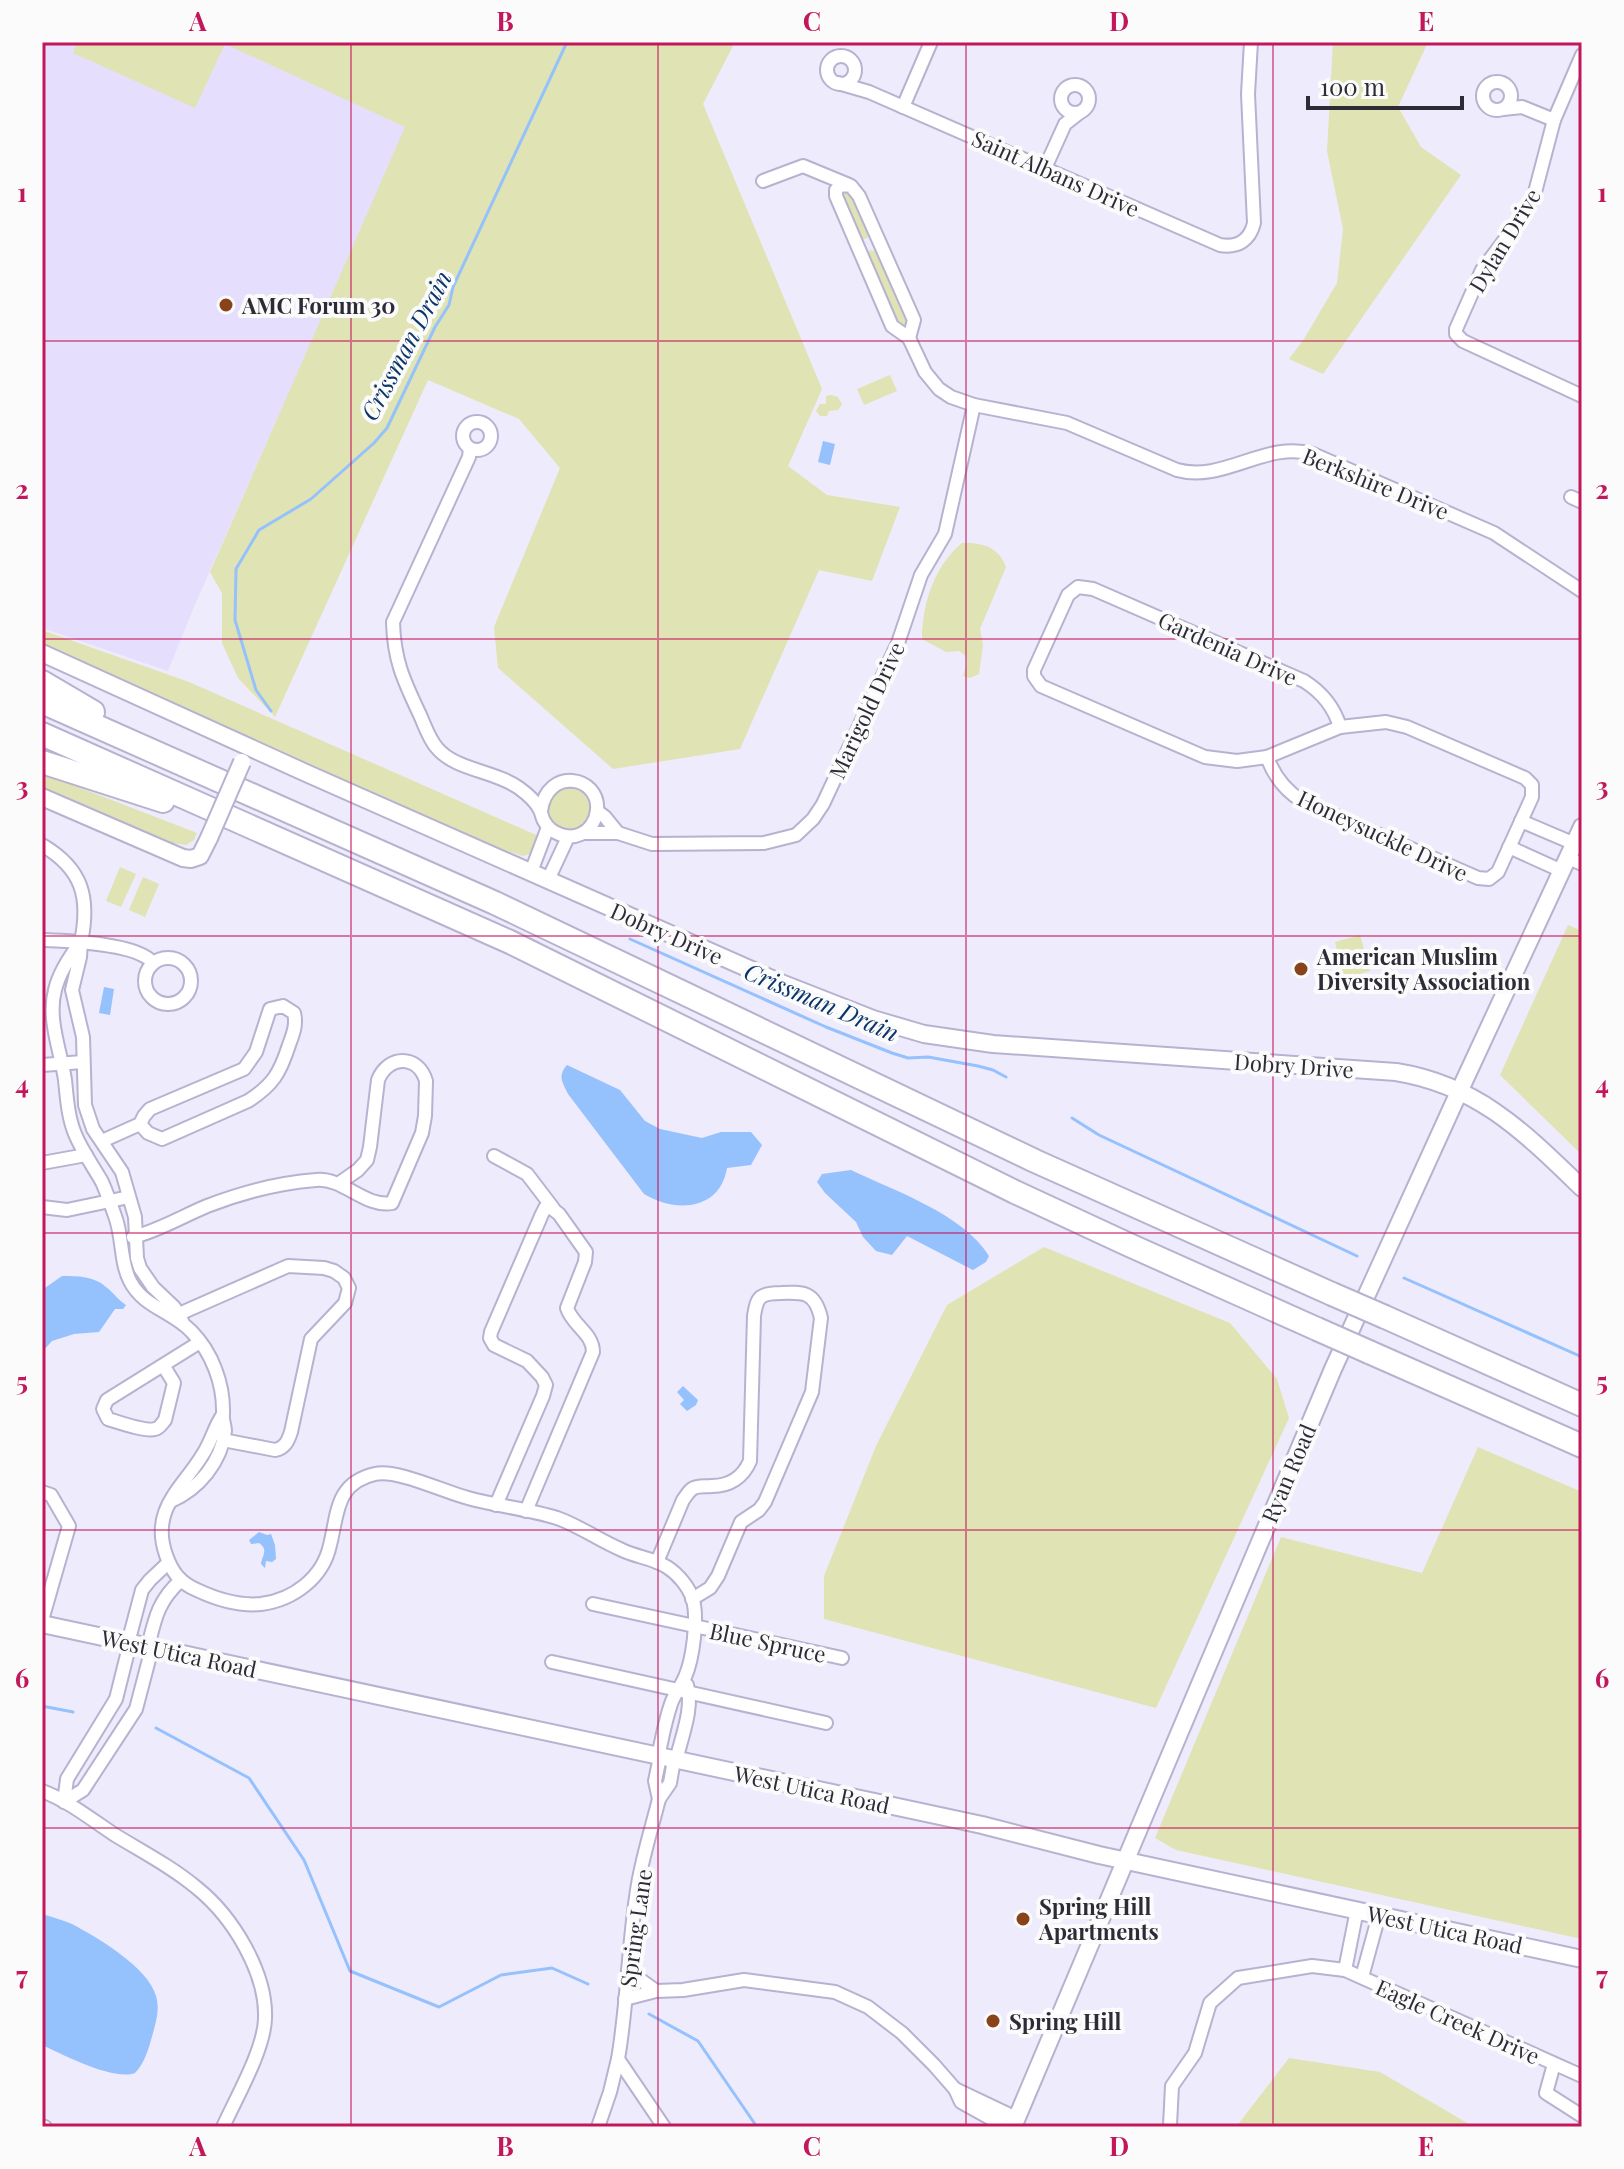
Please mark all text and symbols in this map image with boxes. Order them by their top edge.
text: A [188,3,207,38]
text: B [496,3,514,38]
text: C [803,3,821,38]
text: D [1109,3,1129,38]
text: E [1418,3,1434,38]
scale bar [1308,60,1462,110]
text: 100 m [1320,70,1385,102]
street label: Saint Albans Drive [968,123,1144,223]
text: 1 [17,174,27,209]
text: 1 [1597,174,1607,209]
street label: Dylan Drive [1461,182,1547,298]
water label: Crissman Drain [352,265,458,425]
place label: AMC Forum 30 [241,290,395,320]
marker: AMC Forum 30 [217,296,235,314]
street label: Berkshire Drive [1298,440,1454,526]
text: 2 [15,471,29,506]
text: 2 [1595,471,1609,506]
street label: Gardenia Drive [1154,604,1302,692]
street label: Marigold Drive [821,637,911,783]
text: 3 [16,768,28,803]
text: 3 [1596,768,1608,803]
street label: Honeysuckle Drive [1293,782,1473,888]
street label: Dobry Drive [606,895,728,971]
place label: American Muslim Diversity Association [1316,941,1531,996]
water label: Crissman Drain [740,954,904,1048]
marker: American Muslim Diversity Association [1292,960,1310,978]
street label: Dobry Drive [1233,1046,1355,1084]
text: 4 [15,1066,29,1101]
text: 4 [1595,1066,1609,1101]
text: 5 [16,1363,28,1398]
text: 5 [1596,1363,1608,1398]
street label: Ryan Road [1254,1419,1322,1527]
street label: Blue Spruce [707,1615,829,1669]
street label: West Utica Road [97,1622,260,1684]
text: 6 [15,1660,29,1695]
text: 6 [1595,1660,1609,1695]
street label: West Utica Road [730,1758,893,1820]
street label: Spring Lane [612,1867,658,1989]
place label: Spring Hill Apartments [1038,1891,1159,1946]
street label: West Utica Road [1363,1898,1526,1960]
marker: Spring Hill Apartments [1014,1910,1032,1928]
text: 7 [16,1957,28,1992]
text: 7 [1596,1957,1608,1992]
street label: Eagle Creek Drive [1371,1971,1545,2071]
place label: Spring Hill [1009,2006,1121,2036]
marker: Spring Hill [984,2012,1002,2030]
text: A [188,2128,207,2163]
text: B [496,2128,514,2163]
text: C [803,2128,821,2163]
text: D [1109,2128,1129,2163]
text: E [1418,2128,1434,2163]

